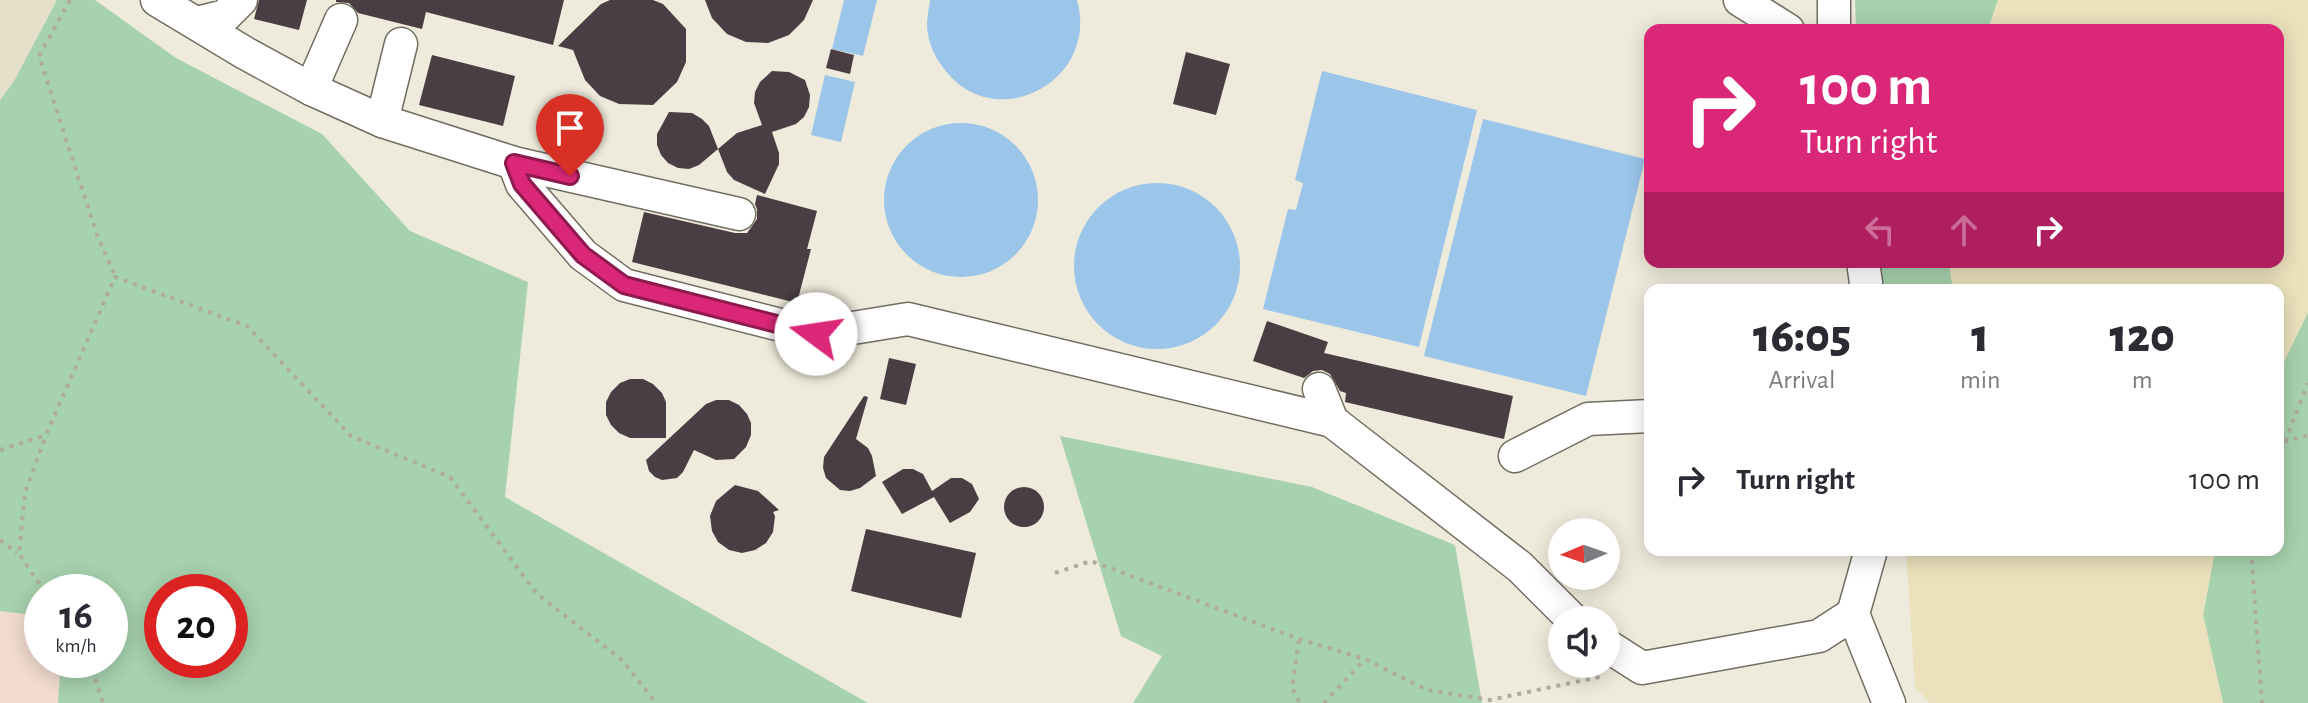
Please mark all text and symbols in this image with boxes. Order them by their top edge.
icon: right [1668,56,1772,160]
text: 100 m [1800,59,1932,115]
pin [536,94,604,176]
icon: arrive [548,106,592,150]
text: Turn right [1800,124,1937,160]
icon: left [1858,208,1902,252]
icon: ahead [1942,208,1986,252]
icon: right [2026,208,2070,252]
position arrow [774,292,858,376]
text: 16:05 [1753,313,1851,361]
text: 1 [1971,313,1989,361]
text: 120 [2109,313,2175,361]
text: Arrival [1769,367,1835,393]
text: min [1960,367,2000,393]
text: m [2132,367,2153,393]
icon: right [1668,458,1712,502]
text: Turn right [1736,465,1855,495]
text: 100 m [2189,465,2260,495]
north arrow [1548,518,1620,590]
map controls [1548,518,1620,678]
speed limit sign: 20 [144,574,248,678]
text: 16 [59,596,93,636]
button: sound [1548,606,1620,678]
text: km/h [55,636,97,656]

